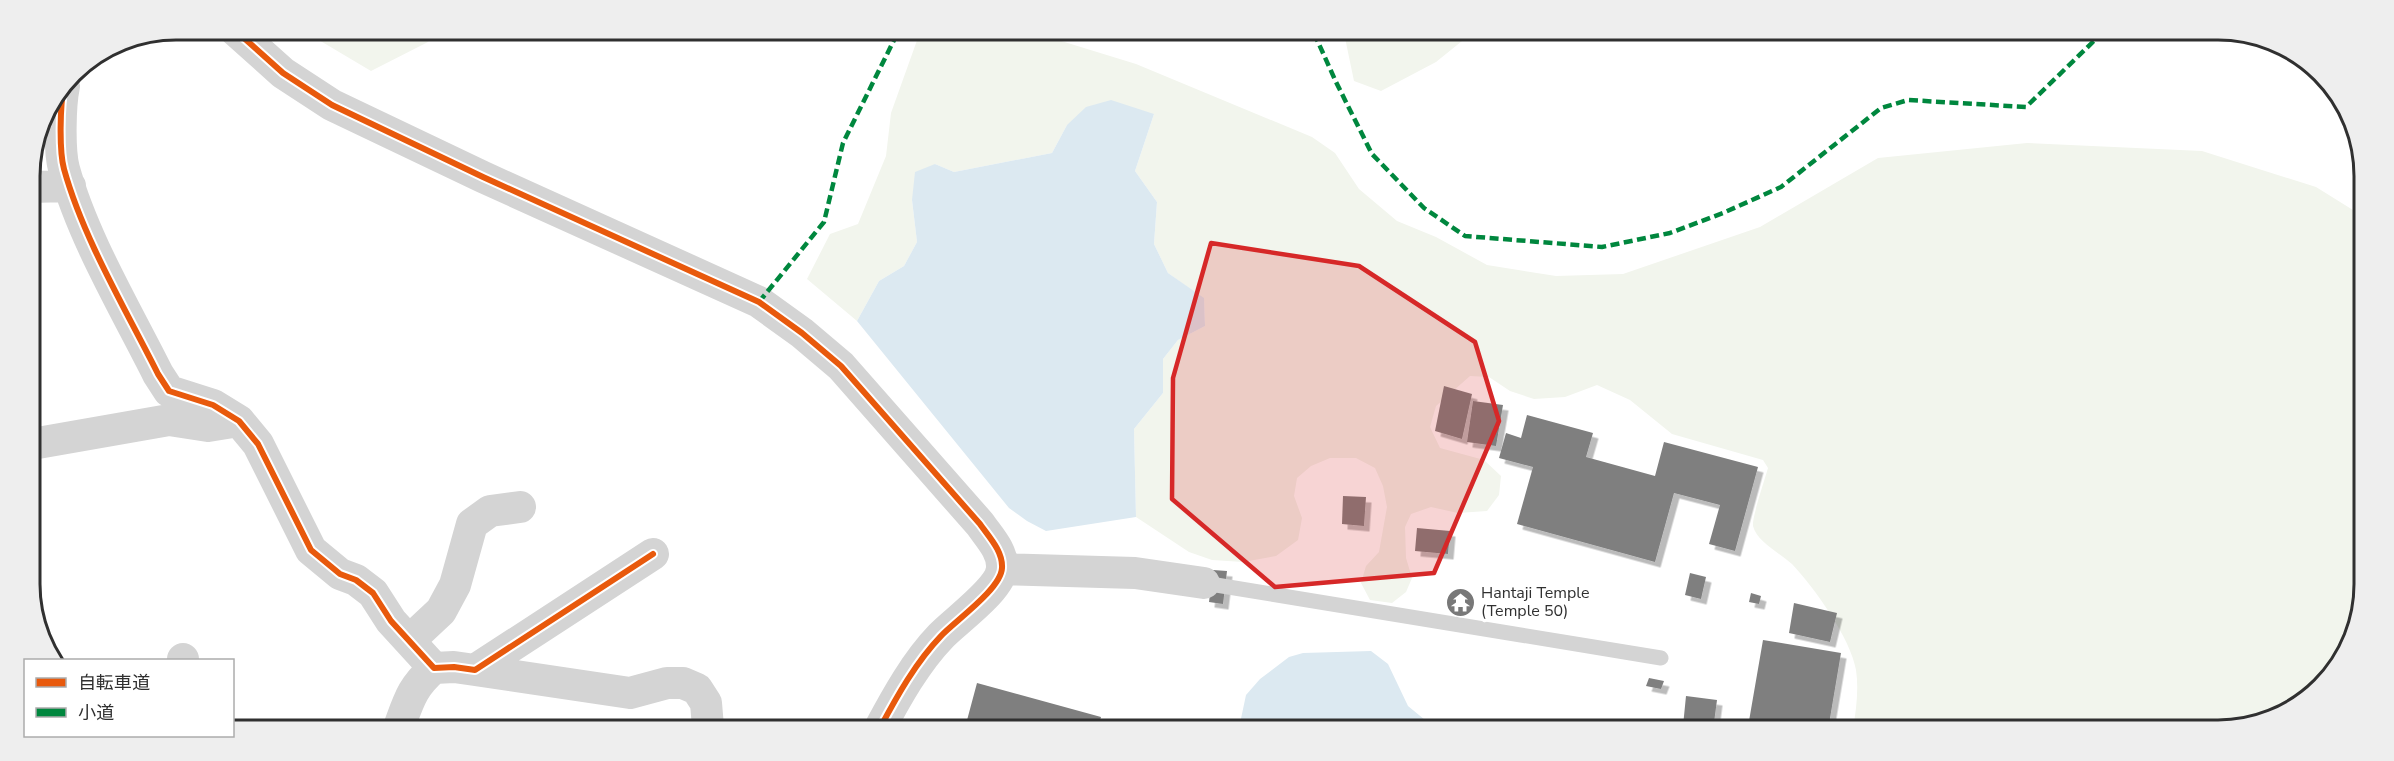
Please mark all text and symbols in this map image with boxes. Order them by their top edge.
place label: Hantaji Temple (Temple 50) [1481,582,1590,622]
temple icon: Hantaji Temple (Temple 50) [1444,586,1476,618]
legend [24,659,234,737]
text: 自転車道 [78,671,150,695]
text: 小道 [78,701,114,725]

